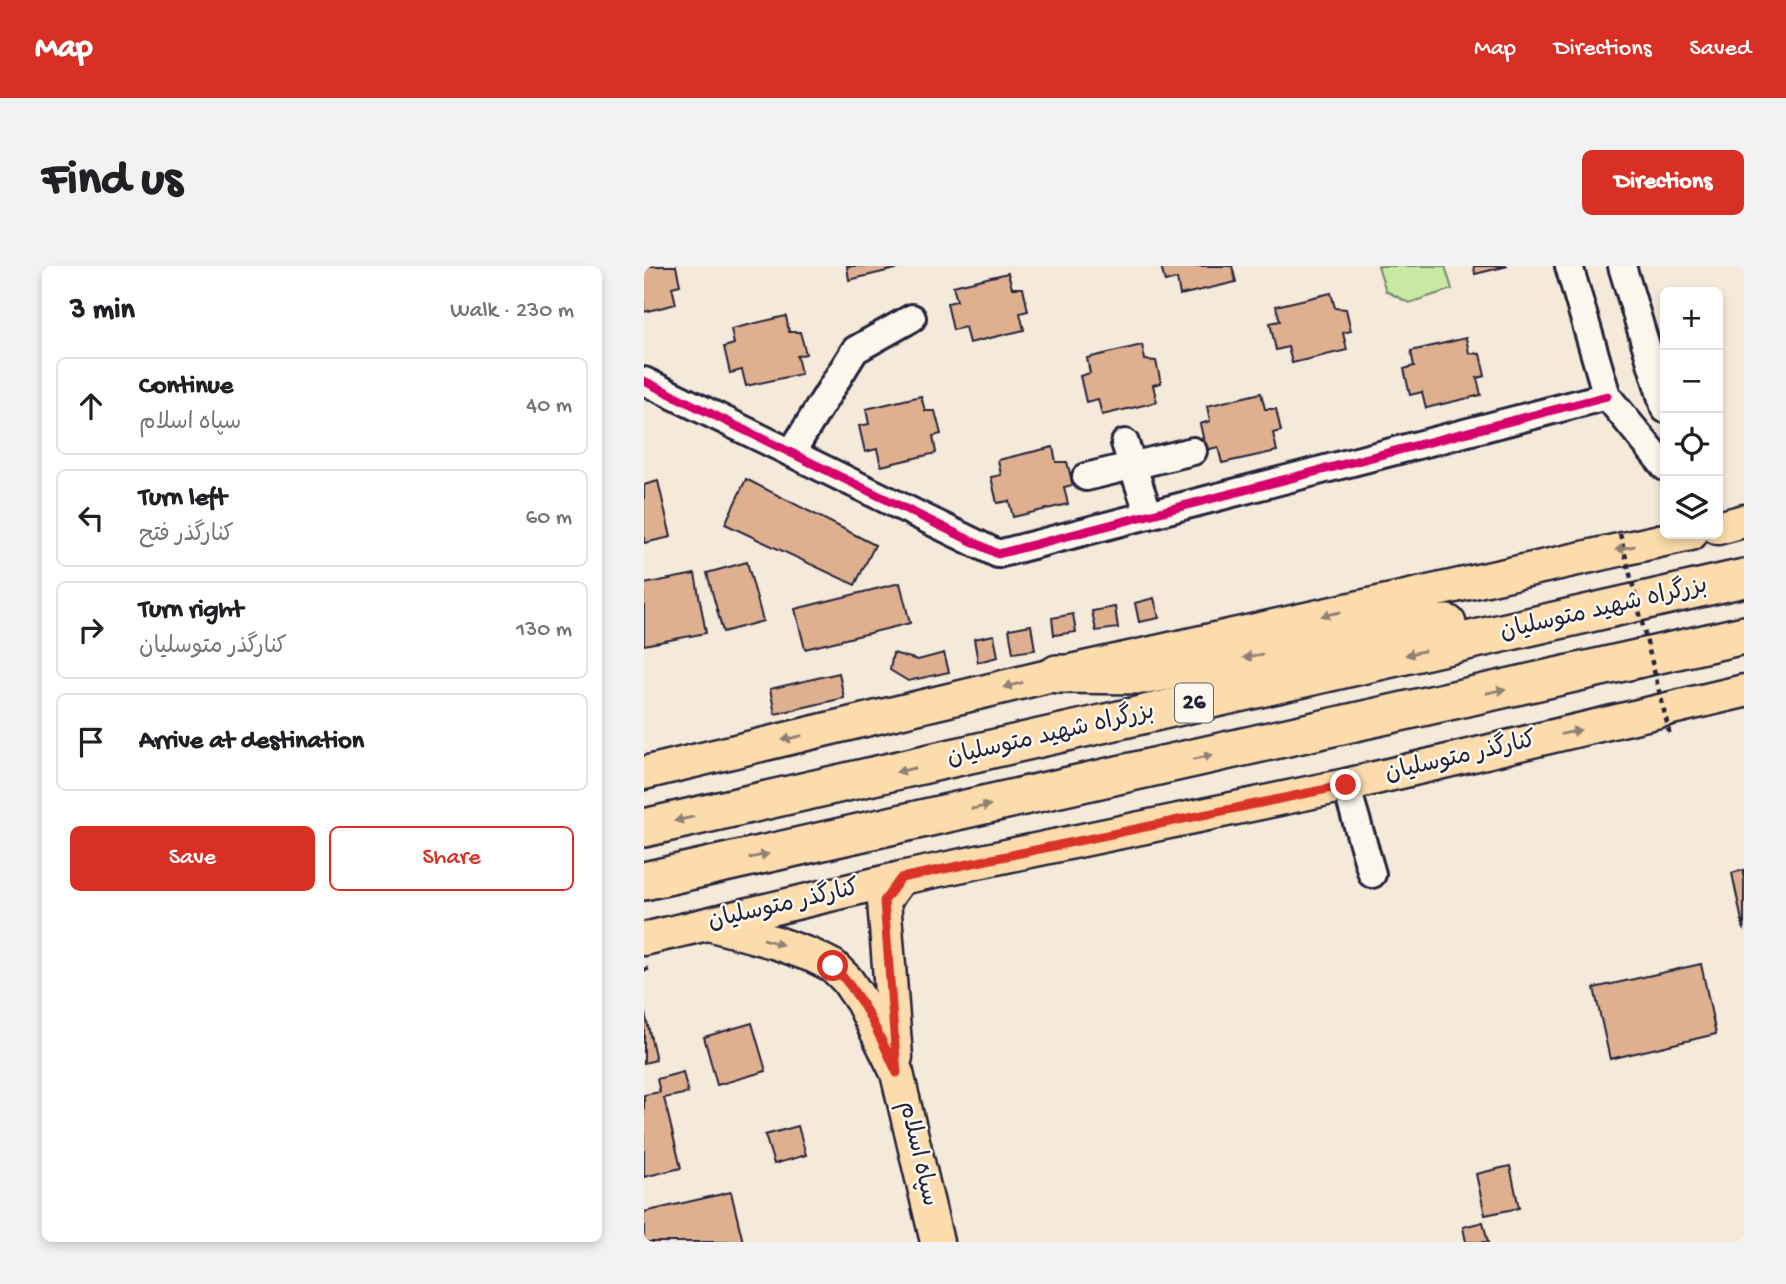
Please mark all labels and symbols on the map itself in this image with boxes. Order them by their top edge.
one-way arrow [1614,543,1636,554]
street label: بزرگراه شهید متوسلیان [1497,569,1711,648]
one-way arrow [1320,608,1342,619]
one-way arrow [1404,648,1426,659]
one-way arrow [1242,651,1264,662]
one-way arrow [1002,680,1024,691]
road number: 26 [1175,684,1213,723]
one-way arrow [1485,685,1507,696]
street label: بزرگراه شهید متوسلیان [944,695,1158,774]
street label: کنارگذر متوسلیان [1382,724,1539,789]
one-way arrow [1560,726,1582,737]
one-way arrow [781,733,803,744]
one-way arrow [1192,751,1214,762]
one-way arrow [895,764,917,775]
route end [1330,769,1361,800]
one-way arrow [970,801,992,812]
one-way arrow [673,814,695,825]
one-way arrow [748,850,770,861]
street label: کنارگذر متوسلیان [705,872,862,937]
one-way arrow [763,938,784,948]
route start [817,950,848,981]
street label: سپاه اسلام [891,1099,943,1209]

